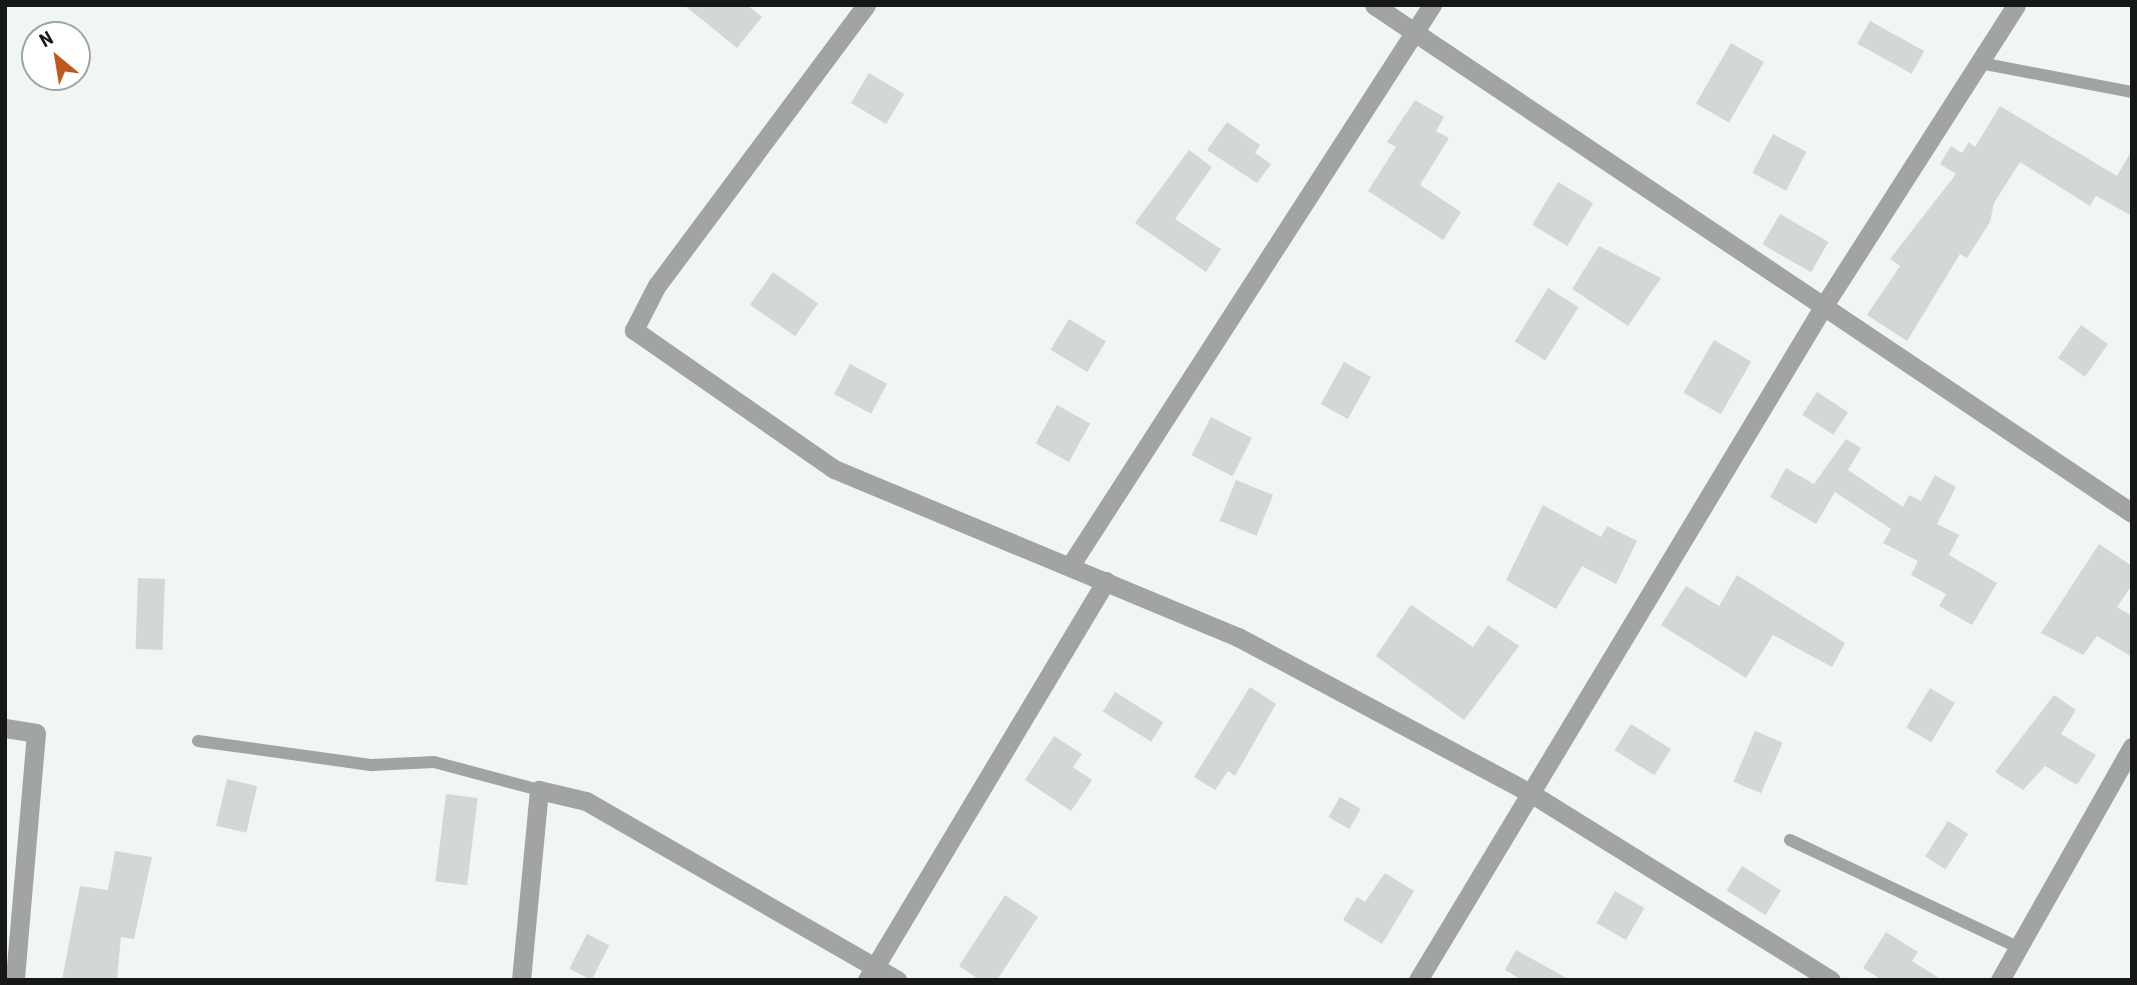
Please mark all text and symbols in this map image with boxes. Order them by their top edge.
north arrow [21,21,91,91]
text: N [35,26,57,52]

